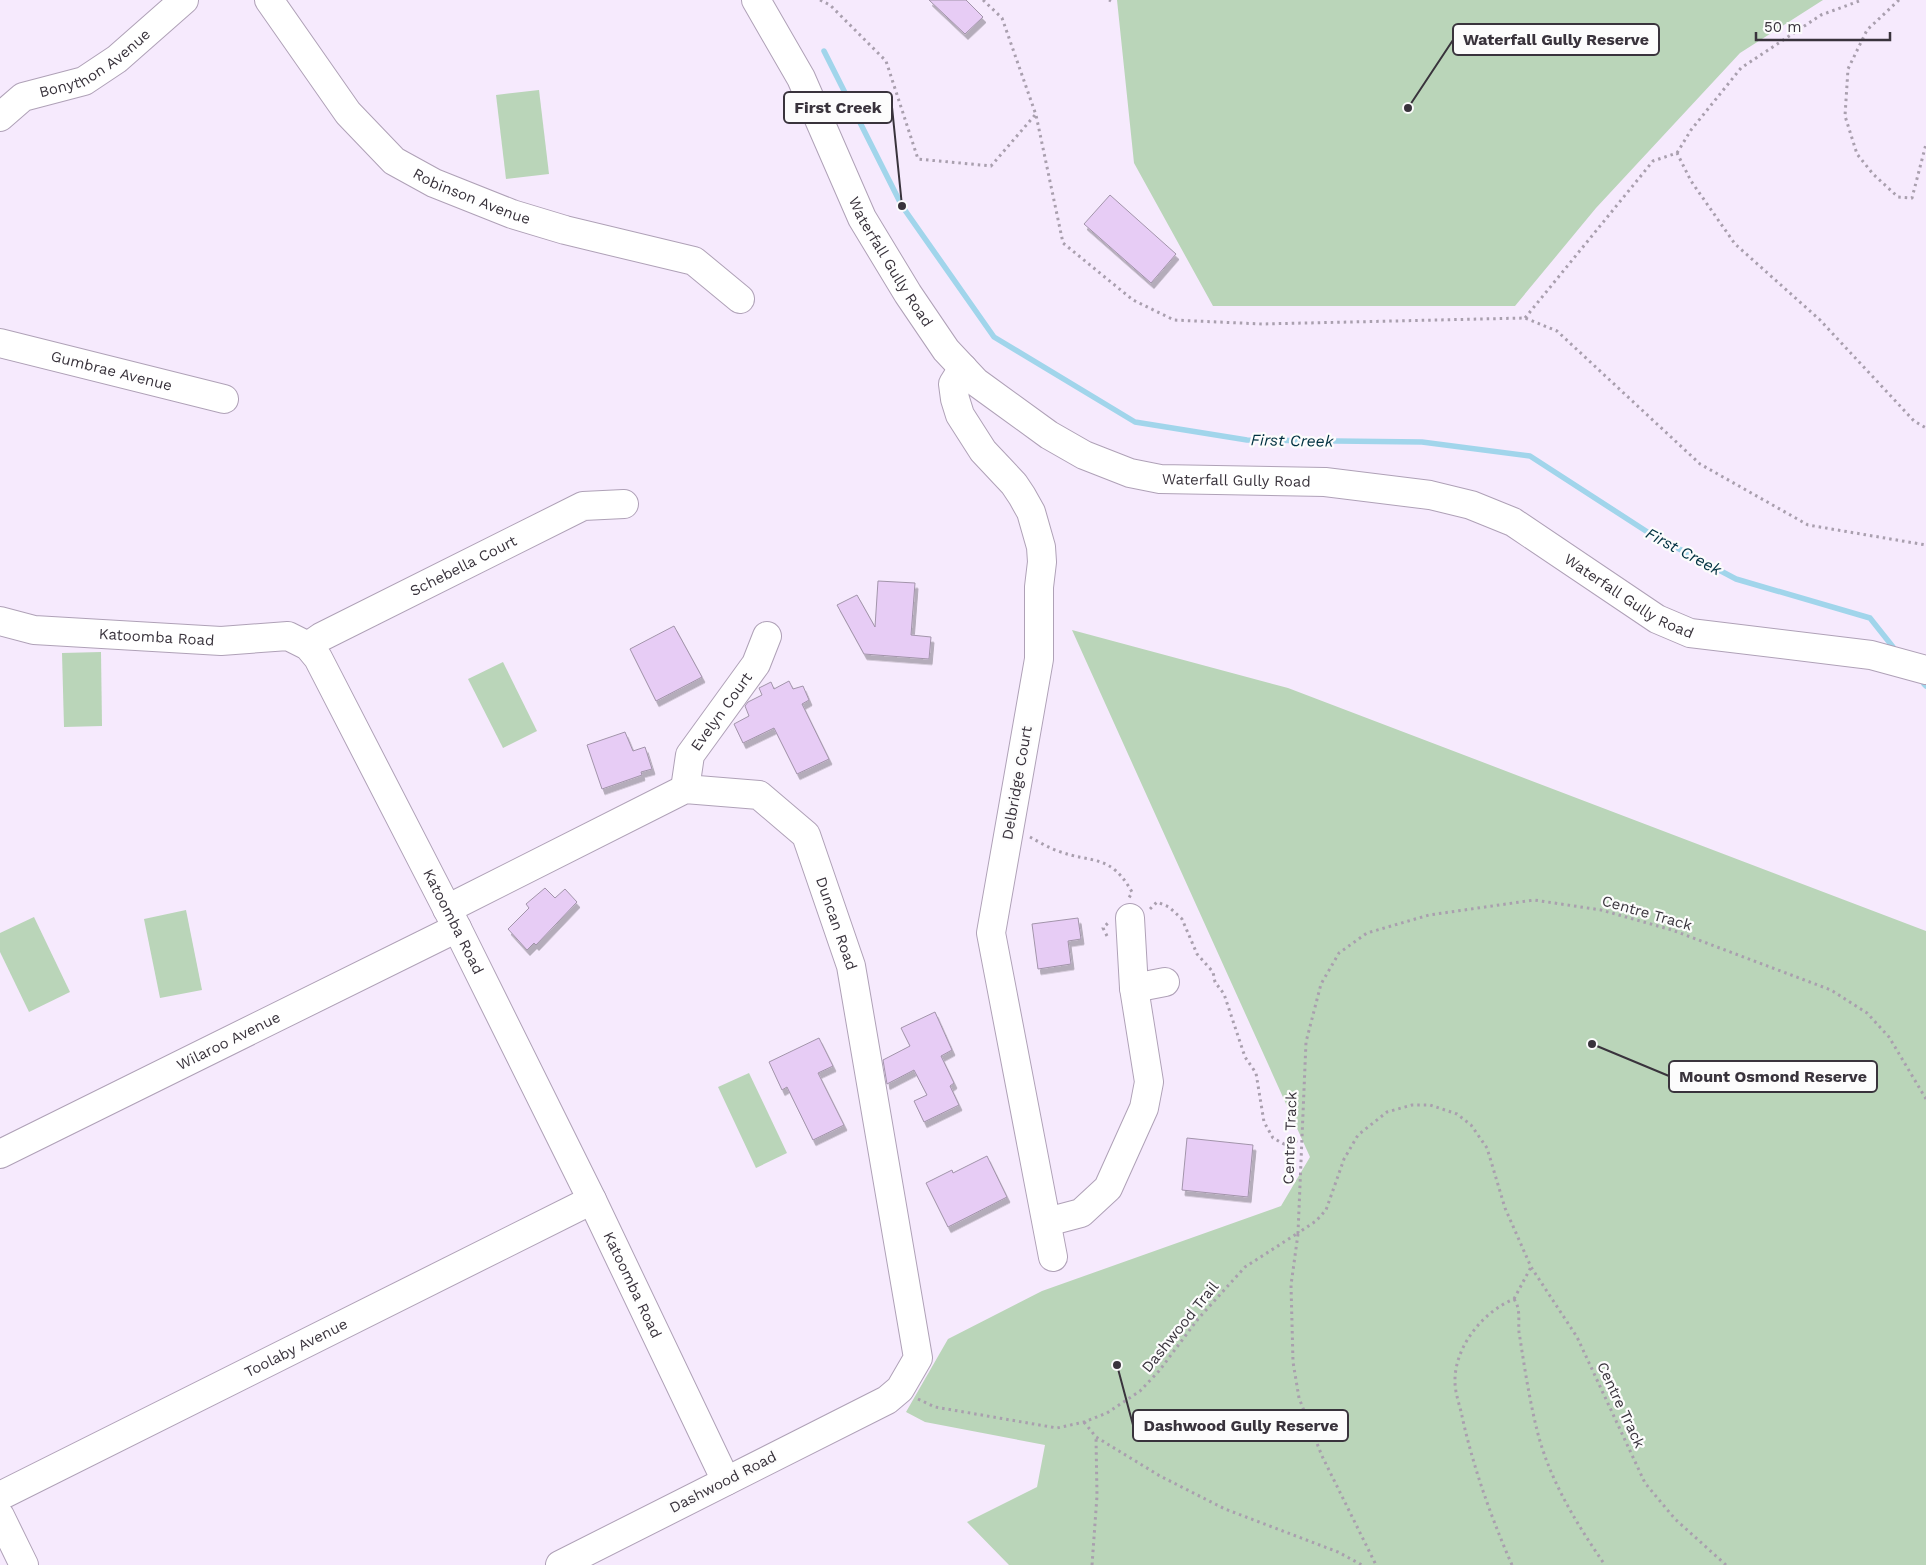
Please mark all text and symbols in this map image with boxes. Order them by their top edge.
scale bar [1756,10,1890,42]
text: 50 m [1764,18,1801,36]
callout: Waterfall Gully Reserve [1453,24,1659,55]
street label: Bonython Avenue [37,25,154,101]
text: Waterfall Gully Reserve [1463,30,1649,49]
callout: First Creek [784,92,892,123]
text: First Creek [794,98,882,117]
street label: Robinson Avenue [410,164,532,228]
street label: Waterfall Gully Road [845,194,937,330]
street label: Gumbrae Avenue [49,347,174,395]
water label: First Creek [1250,430,1335,451]
street label: Waterfall Gully Road [1162,470,1311,491]
water label: First Creek [1643,524,1726,580]
street label: Schebella Court [407,531,520,600]
street label: Waterfall Gully Road [1561,550,1696,642]
street label: Katoomba Road [98,625,215,650]
street label: Evelyn Court [687,668,756,754]
street label: Delbridge Court [998,724,1036,841]
street label: Katoomba Road [419,866,488,977]
street label: Duncan Road [812,874,861,972]
street label: Centre Track [1600,892,1695,935]
street label: Wilaroo Avenue [174,1008,283,1074]
callout: Mount Osmond Reserve [1669,1061,1877,1092]
text: Mount Osmond Reserve [1679,1067,1867,1086]
street label: Centre Track [1279,1091,1301,1185]
street label: Katoomba Road [599,1229,666,1341]
street label: Dashwood Trail [1138,1278,1222,1376]
street label: Toolaby Avenue [242,1315,350,1381]
street label: Centre Track [1593,1359,1649,1451]
callout: Dashwood Gully Reserve [1133,1410,1348,1441]
text: Dashwood Gully Reserve [1144,1416,1338,1435]
street label: Dashwood Road [666,1447,780,1517]

